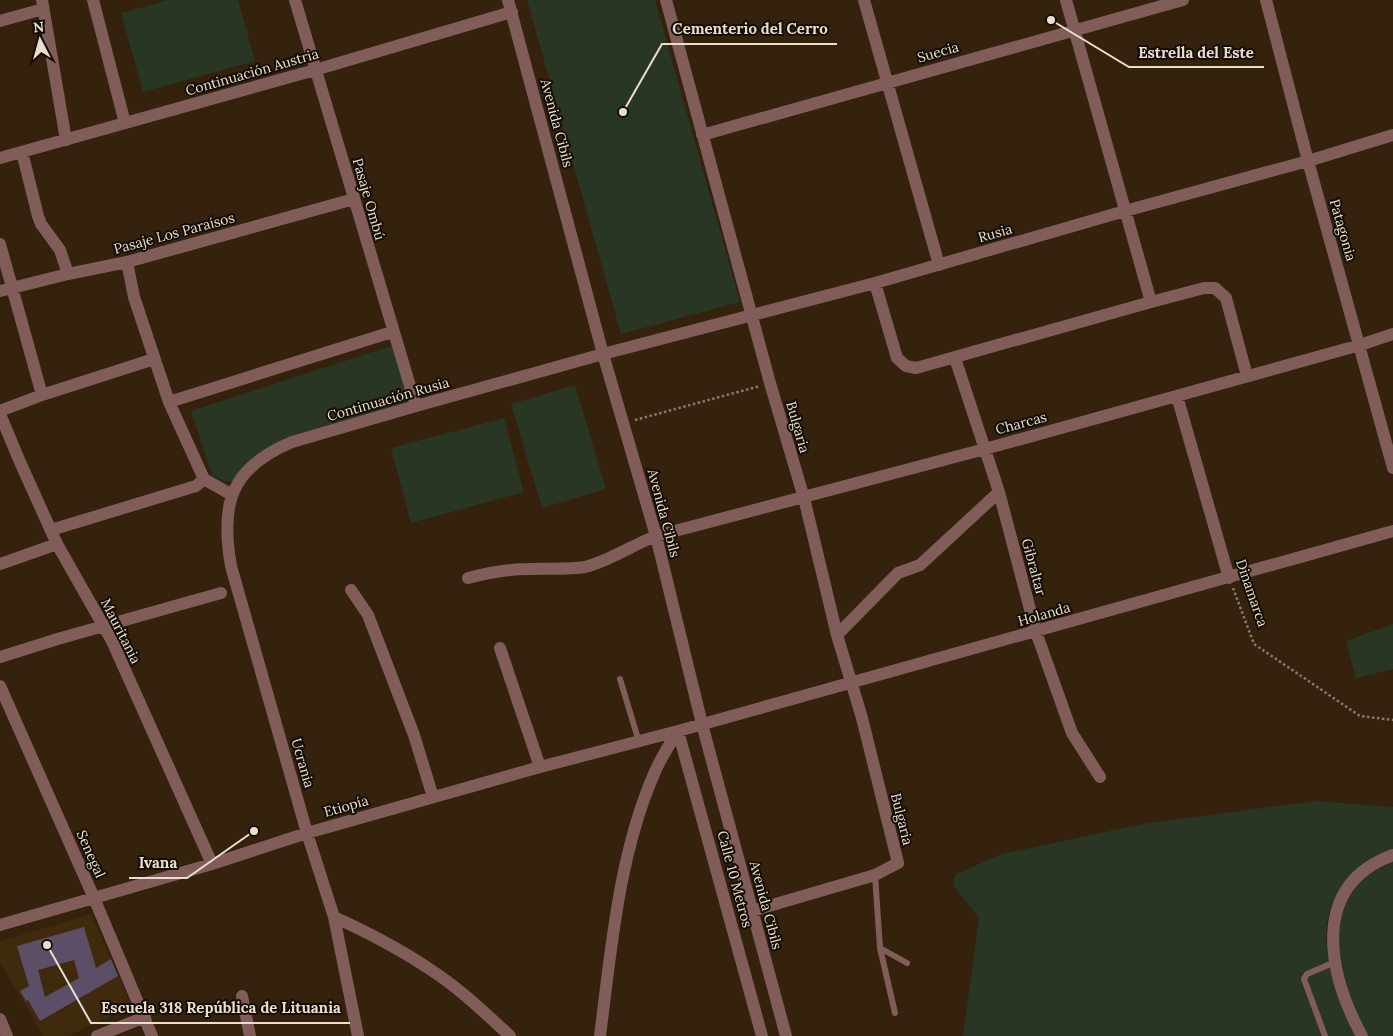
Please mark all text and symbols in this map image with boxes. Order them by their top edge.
callout: Cementerio del Cerro [662,14,837,44]
north arrow [15,15,65,65]
text: N [32,18,45,37]
text: Cementerio del Cerro [672,19,828,38]
callout: Estrella del Este [1129,37,1264,67]
street label: Suecia [915,38,961,66]
text: Estrella del Este [1138,43,1254,62]
street label: Continuación Austria [183,44,321,100]
street label: Avenida Cibils [536,76,577,169]
street label: Pasaje Ombú [349,156,389,242]
street label: Patagonia [1326,197,1360,263]
street label: Pasaje Los Paraísos [112,208,236,258]
street label: Rusia [976,220,1014,246]
street label: Continuación Rusia [325,373,451,425]
street label: Bulgaria [782,399,814,455]
street label: Charcas [993,408,1049,438]
street label: Avenida Cibils [643,466,684,559]
street label: Gibraltar [1018,536,1050,598]
street label: Dinamarca [1232,557,1272,629]
street label: Mauritania [97,595,145,667]
street label: Holanda [1016,598,1072,630]
street label: Ucrania [287,736,319,790]
street label: Etiopía [322,791,370,821]
street label: Bulgaria [887,791,917,847]
street label: Senegal [73,827,110,881]
street label: Calle 10 Metros [713,829,757,929]
callout: Ivana [129,848,187,878]
text: Ivana [139,853,177,872]
street label: Avenida Cibils [745,858,786,951]
callout: Escuela 318 República de Lituania [91,993,350,1023]
text: Escuela 318 República de Lituania [101,998,341,1017]

